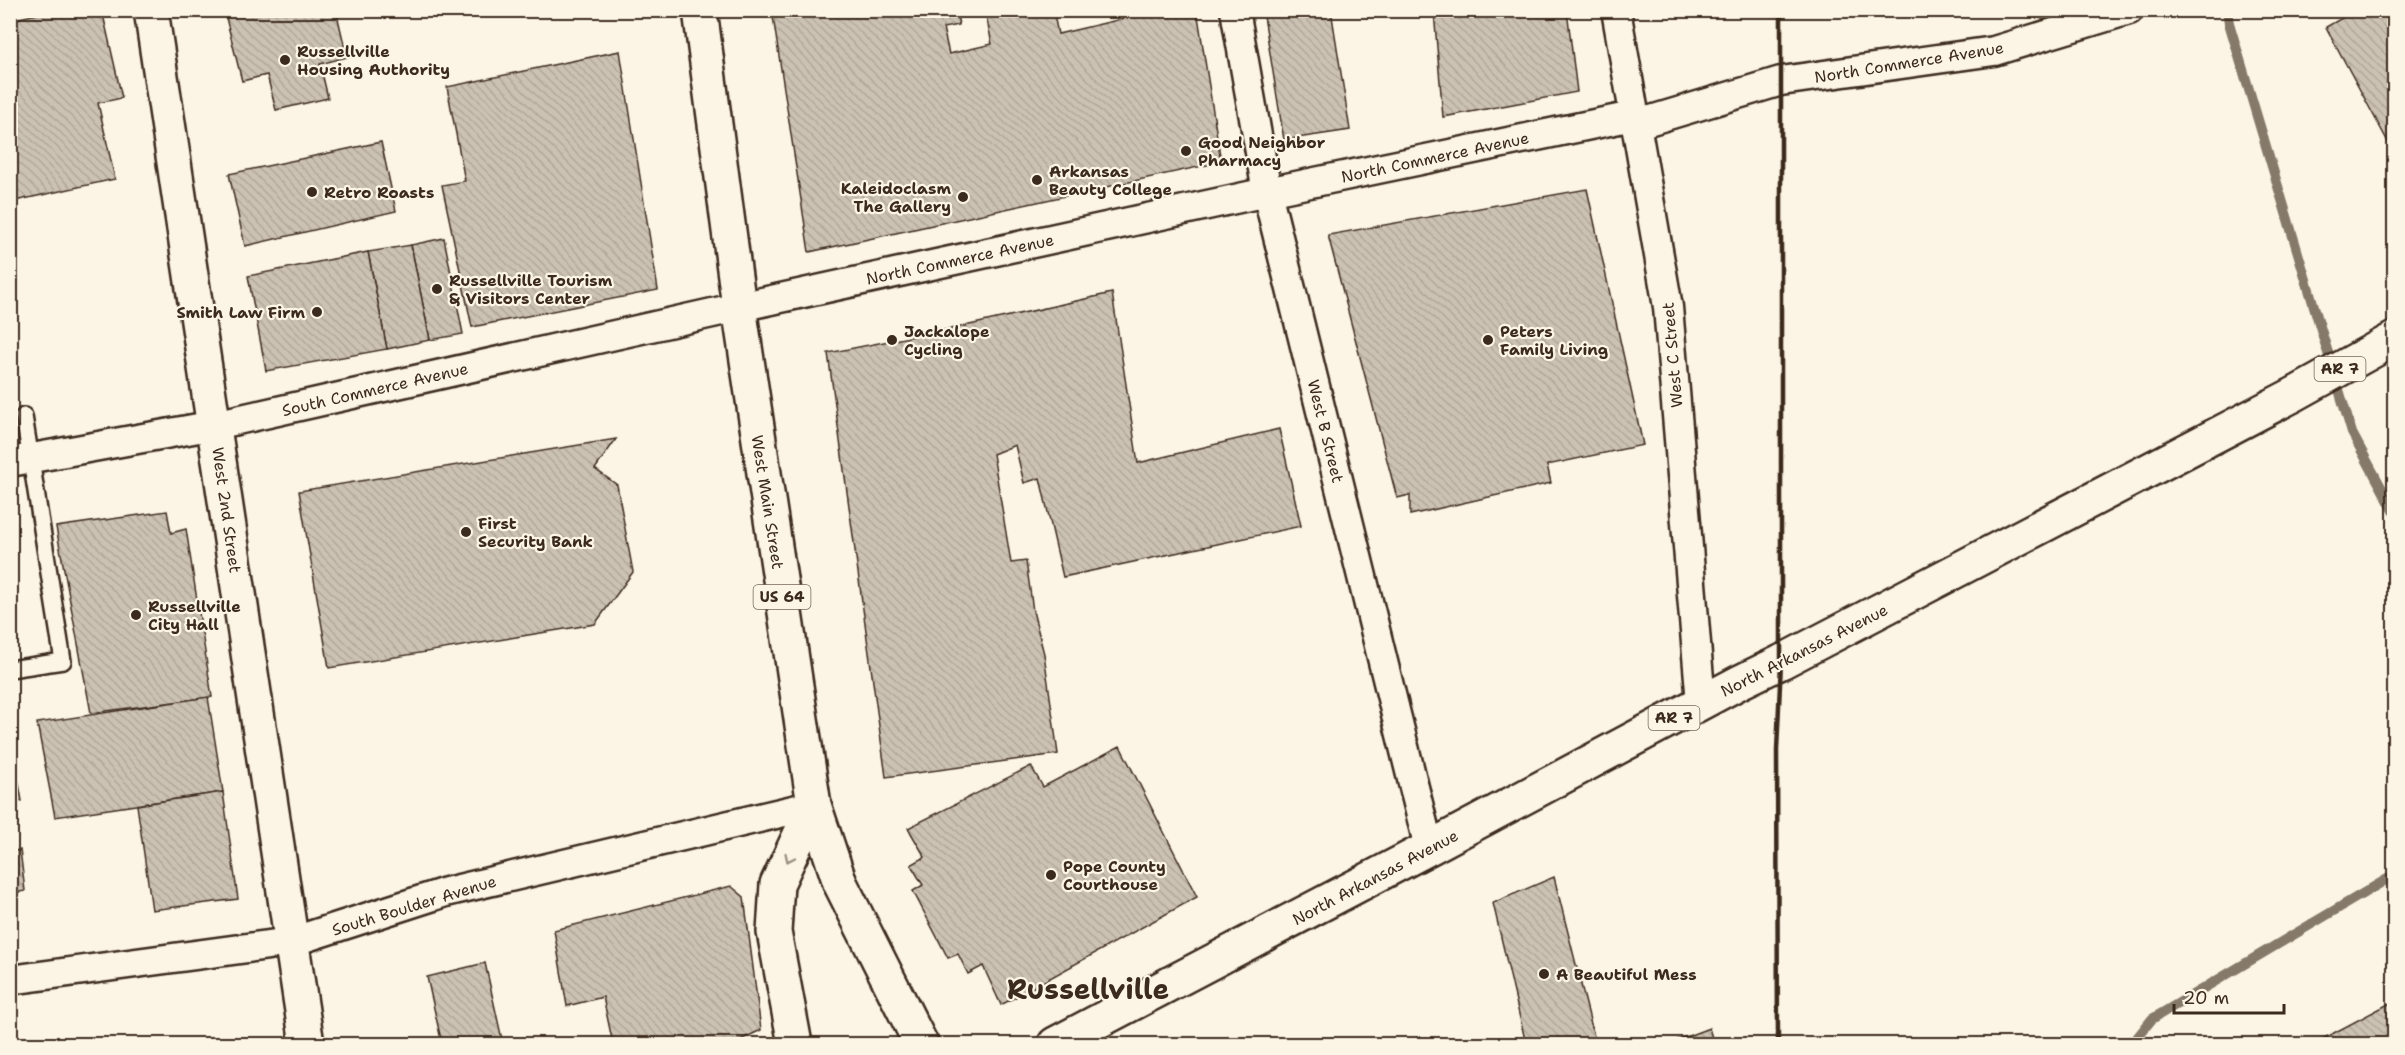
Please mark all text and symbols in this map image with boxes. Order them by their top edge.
street label: North Commerce Avenue [1813,37,2005,88]
place label: Russellville Housing Authority [297,41,450,80]
marker: Russellville Housing Authority [278,53,292,67]
street label: North Commerce Avenue [1339,127,1531,188]
place label: Good Neighbor Pharmacy [1198,132,1326,171]
marker: Good Neighbor Pharmacy [1179,144,1193,158]
place label: Arkansas Beauty College [1049,161,1173,200]
marker: Arkansas Beauty College [1030,173,1044,187]
place label: Kaleidoclasm The Gallery [841,178,951,217]
place label: Retro Roasts [324,182,434,203]
marker: Retro Roasts [305,185,319,199]
marker: Kaleidoclasm The Gallery [956,190,970,204]
street label: North Commerce Avenue [864,229,1056,290]
place label: Russellville Tourism & Visitors Center [449,270,613,309]
marker: Russellville Tourism & Visitors Center [430,282,444,296]
street label: West C Street [1657,301,1688,409]
place label: Smith Law Firm [176,302,305,323]
marker: Smith Law Firm [310,305,324,319]
place label: Jackalope Cycling [904,321,990,360]
place label: Peters Family Living [1500,321,1608,360]
marker: Jackalope Cycling [885,333,899,347]
marker: Peters Family Living [1481,333,1495,347]
road number: AR 7 [2314,357,2366,381]
street label: South Commerce Avenue [280,358,470,421]
street label: West B Street [1303,377,1348,485]
street label: West Main Street [747,434,788,571]
street label: West 2nd Street [207,446,246,574]
place label: First Security Bank [478,513,593,552]
marker: First Security Bank [459,525,473,539]
road number: US 64 [754,585,810,609]
place label: Russellville City Hall [148,596,241,635]
street label: North Arkansas Avenue [1717,599,1891,702]
marker: Russellville City Hall [129,608,143,622]
road number: AR 7 [1648,706,1700,730]
street label: North Arkansas Avenue [1289,825,1462,930]
one-way arrow [784,851,796,862]
place label: Pope County Courthouse [1063,856,1166,895]
marker: Pope County Courthouse [1044,868,1058,882]
street label: South Boulder Avenue [329,870,499,941]
place label: A Beautiful Mess [1556,964,1697,985]
marker: A Beautiful Mess [1537,967,1551,981]
district label: Russellville [1007,970,1169,1008]
scale bar [2174,977,2284,1015]
text: 20 m [2183,986,2229,1010]

